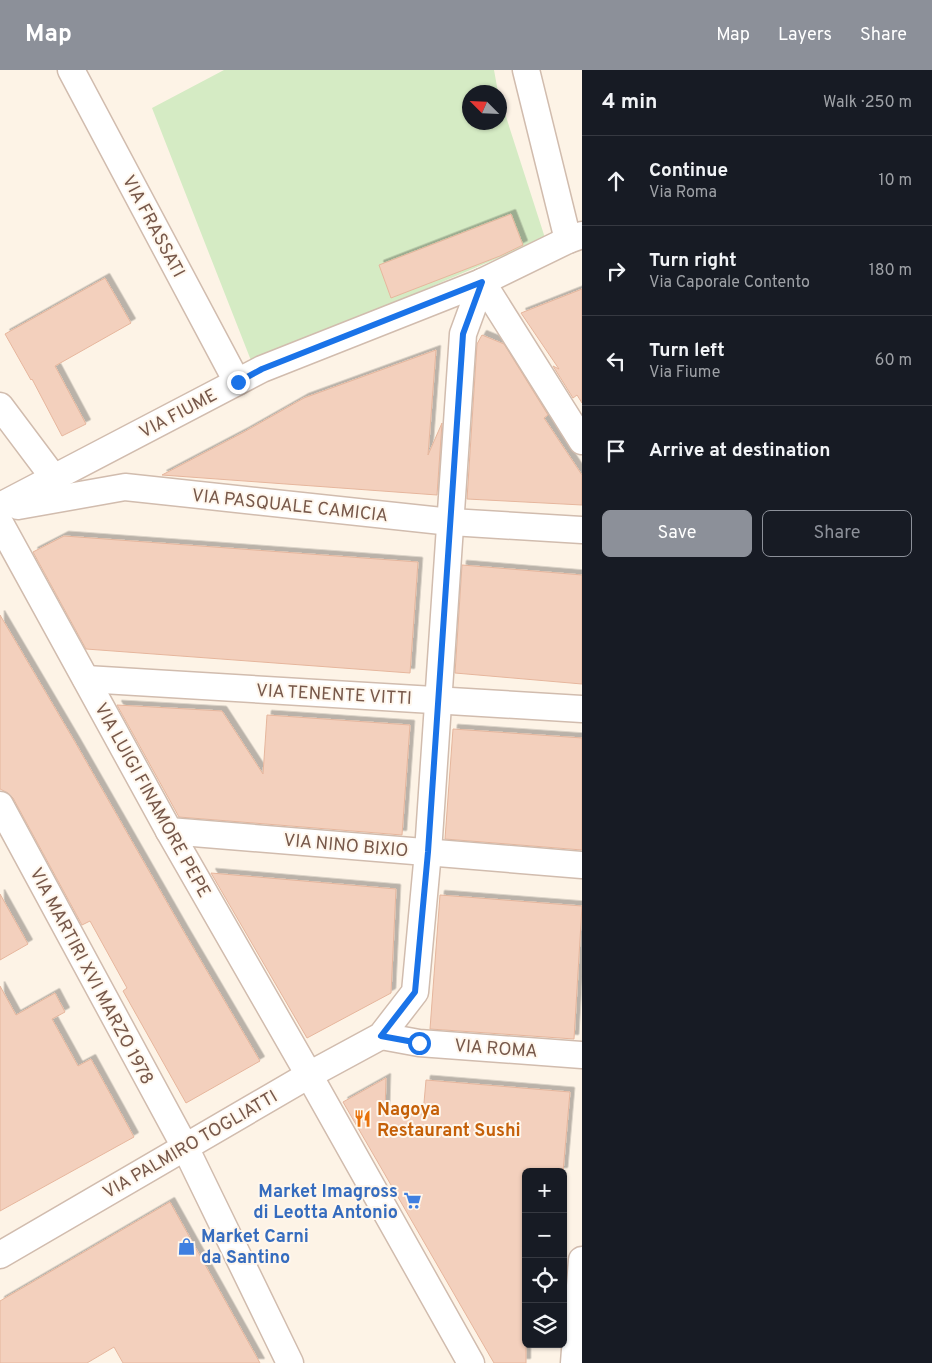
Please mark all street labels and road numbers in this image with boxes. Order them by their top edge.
street label: VIA FRASSATI [116,172,189,282]
street label: VIA FIUME [136,384,222,444]
street label: VIA PASQUALE CAMICIA [191,485,389,528]
street label: VIA TENENTE VITTI [255,680,413,711]
street label: VIA LUIGI FINAMORE PEPE [88,699,215,902]
street label: VIA NINO BIXIO [282,830,409,863]
street label: VIA MARTIRI XVI MARZO 1978 [24,864,158,1089]
street label: VIA ROMA [453,1035,538,1064]
street label: VIA PALMIRO TOGLIATTI [99,1086,282,1205]

